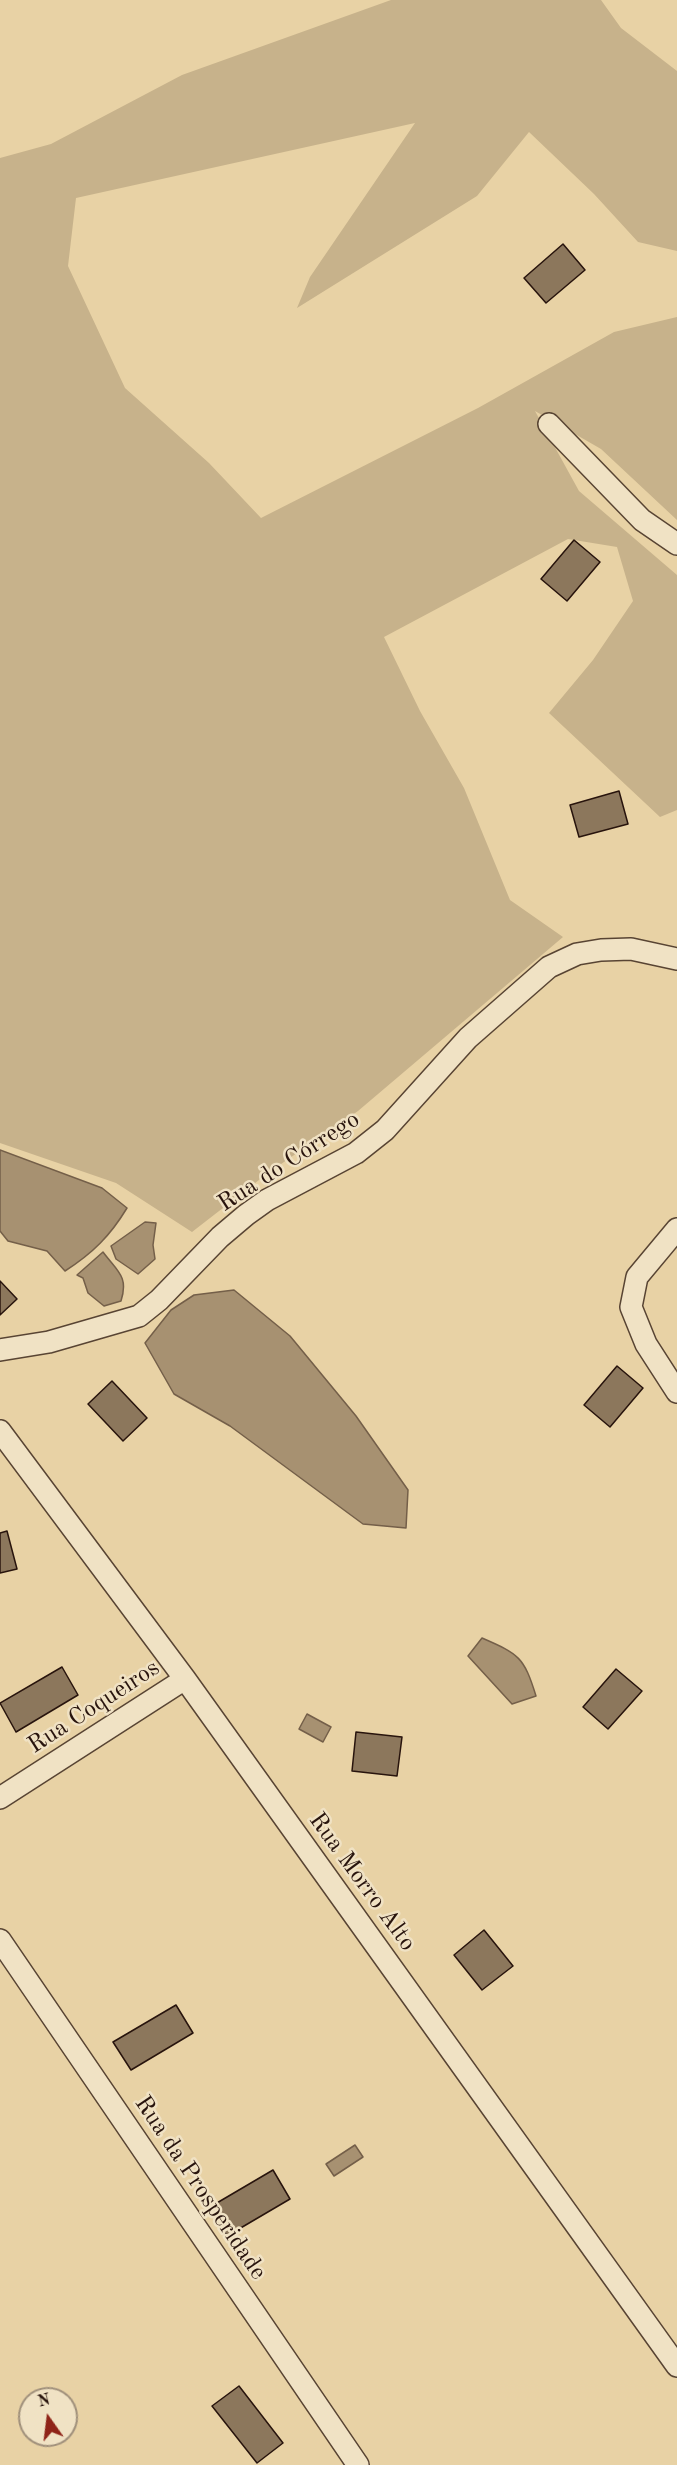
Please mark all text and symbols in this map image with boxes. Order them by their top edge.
street label: Rua do Córrego [213,1105,365,1219]
street label: Rua Coqueiros [23,1654,165,1760]
street label: Rua Morro Alto [302,1807,422,1957]
street label: Rua da Prosperidade [128,2090,272,2286]
north arrow [18,2387,78,2447]
text: N [36,2392,52,2411]

